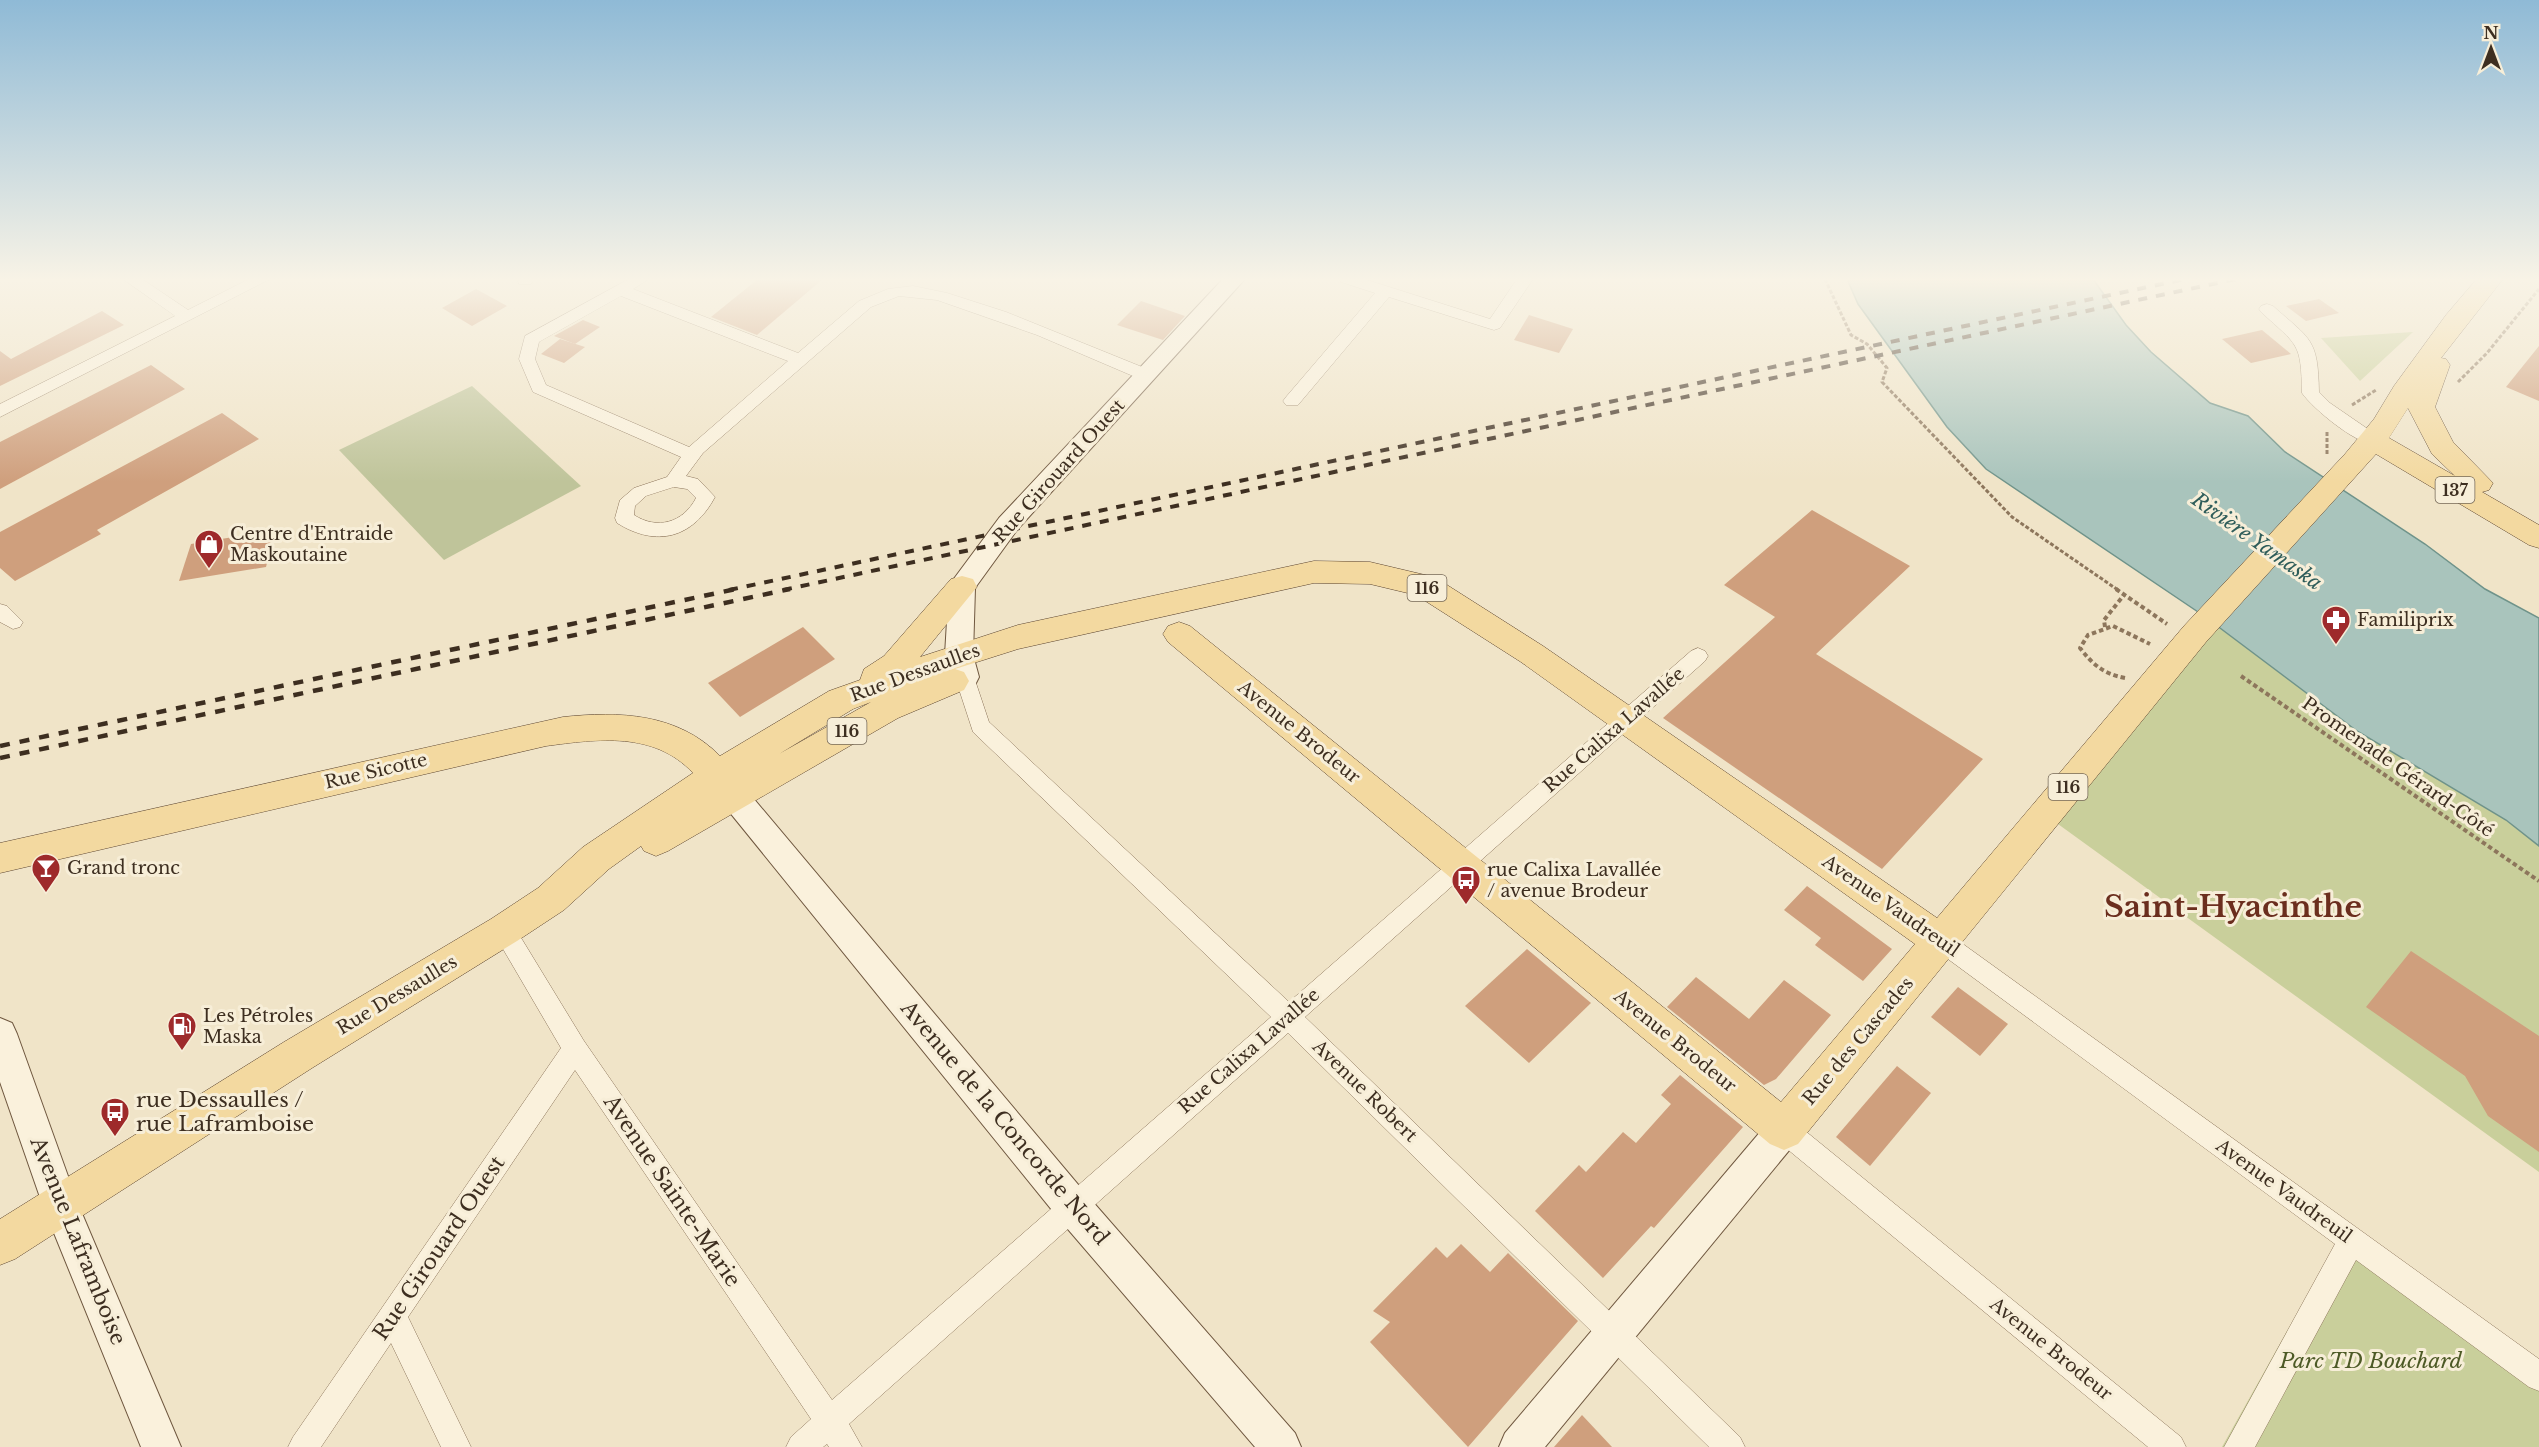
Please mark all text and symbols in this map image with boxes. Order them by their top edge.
north arrow [2461,18,2521,78]
text: N [2483,23,2499,43]
street label: Rue Girouard Ouest [989,394,1129,547]
road number: 137 [2436,477,2474,503]
water label: Rivière Yamaska [2186,487,2327,595]
place label: Centre d'Entraide Maskoutaine [230,523,393,566]
shop icon: Centre d'Entraide Maskoutaine [193,528,225,570]
road number: 116 [1408,575,1446,601]
pharmacy icon: Familiprix [2320,604,2352,646]
place label: Familiprix [2357,609,2454,631]
street label: Rue Dessaulles [847,639,983,707]
street label: Rue Calixa Lavallée [1539,663,1689,797]
street label: Avenue Brodeur [1233,675,1365,788]
street label: Promenade Gérard-Côté [2298,692,2498,842]
road number: 116 [828,718,866,744]
street label: Rue Sicotte [322,748,430,794]
road number: 116 [2048,774,2088,800]
street label: Avenue Vaudreuil [1817,850,1964,962]
bar icon: Grand tronc [30,852,62,894]
place label: Grand tronc [67,857,180,879]
place label: rue Calixa Lavallée / avenue Brodeur [1487,859,1661,902]
bus stop icon: rue Calixa Lavallée / avenue Brodeur [1450,864,1482,906]
district label: Saint-Hyacinthe [2104,888,2362,925]
street label: Rue Dessaulles [333,950,461,1040]
street label: Rue des Cascades [1798,973,1918,1109]
street label: Rue Calixa Lavallée [1174,984,1324,1118]
street label: Avenue Brodeur [1609,984,1741,1097]
street label: Avenue de la Concorde Nord [895,995,1115,1250]
place label: Les Pétroles Maska [203,1005,313,1048]
fuel station icon: Les Pétroles Maska [166,1010,198,1052]
street label: Avenue Robert [1307,1035,1422,1147]
place label: rue Dessaulles / rue Laframboise [136,1087,314,1137]
street label: Avenue Sainte-Marie [597,1089,746,1292]
bus stop icon: rue Dessaulles / rue Laframboise [99,1096,131,1138]
street label: Avenue Laframboise [24,1132,132,1349]
street label: Avenue Vaudreuil [2211,1134,2356,1248]
street label: Rue Girouard Ouest [368,1151,510,1345]
street label: Avenue Brodeur [1985,1292,2117,1405]
park label: Parc TD Bouchard [2279,1348,2463,1374]

